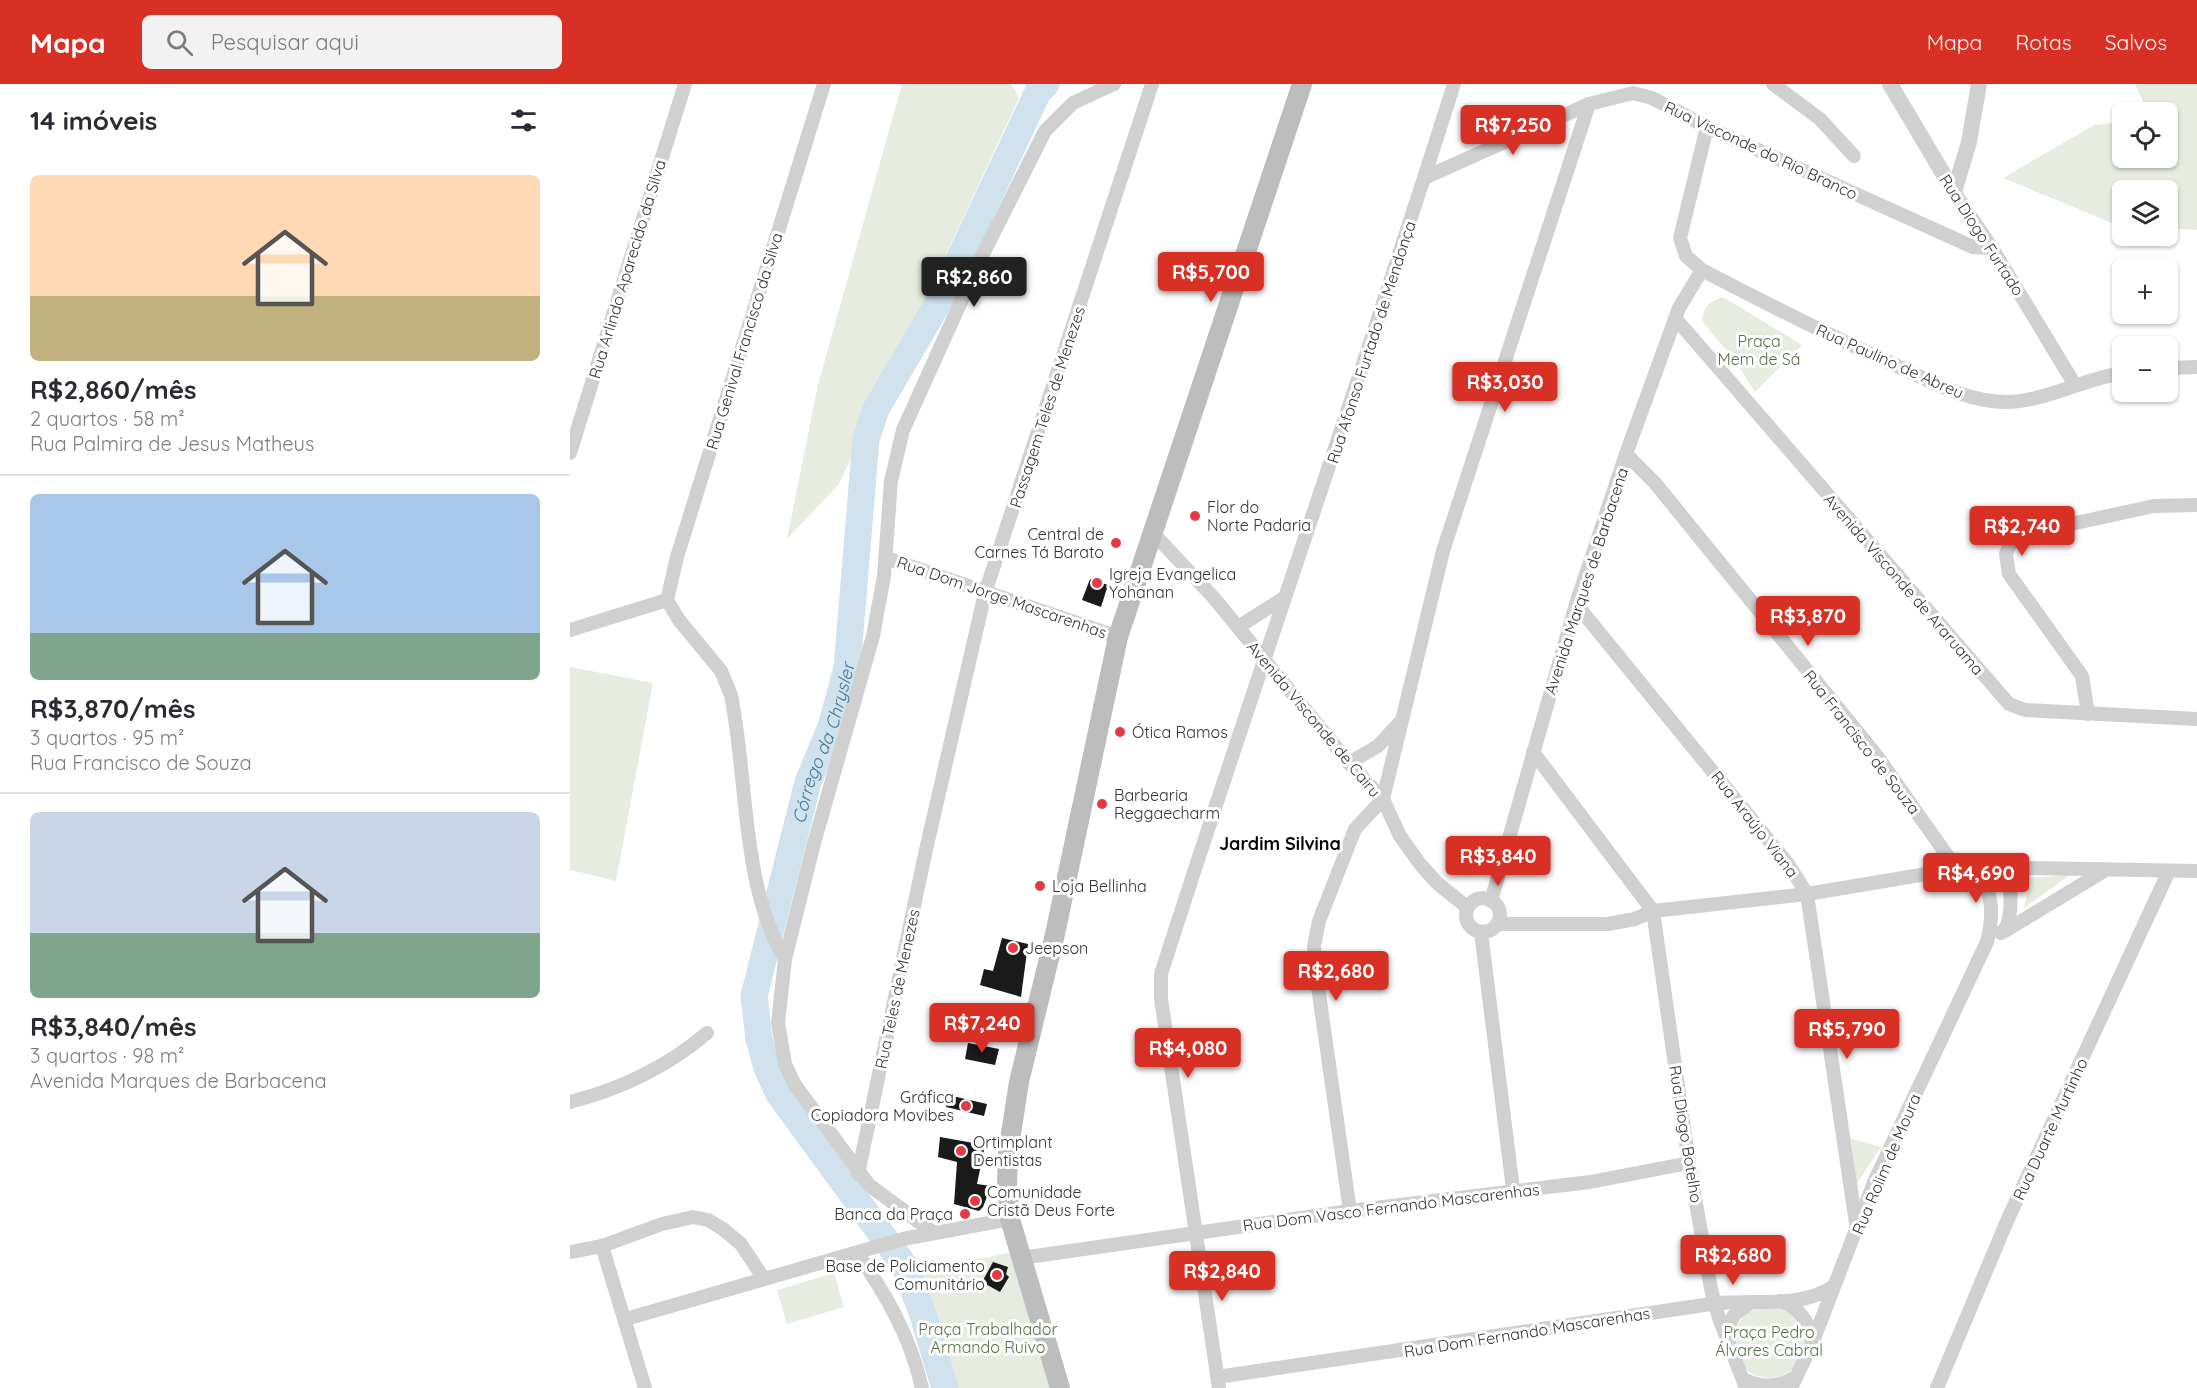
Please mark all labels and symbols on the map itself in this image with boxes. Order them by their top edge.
street label: Rua Visconde do Rio Branco [1661,96,1861,204]
pin: R$7,250 [1458,105,1568,156]
street label: Rua Arlindo Aparecido da Silva [584,157,670,381]
street label: Rua Diogo Furtado [1935,171,2029,299]
street label: Rua Afonso Furtado de Mendonça [1322,218,1420,466]
street label: Rua Genival Francisco da Silva [701,230,787,452]
pin: R$5,700 [1156,252,1266,303]
pin: R$2,860 [919,257,1029,308]
street label: Passagem Teles de Menezes [1005,304,1089,510]
street label: Rua Paulino de Abreu [1813,319,1967,403]
park label: Praça Mem de Sá [1717,331,1801,369]
pin: R$3,030 [1450,362,1560,413]
street label: Avenida Marques de Barbacena [1540,465,1632,697]
street label: Avenida Visconde de Araruama [1820,489,1988,679]
place label: Flor do Norte Padaria [1207,497,1311,535]
pin: R$2,740 [1967,506,2077,557]
marker: Flor do Norte Padaria [1188,509,1202,523]
place label: Central de Carnes Tá Barato [975,524,1104,562]
marker: Central de Carnes Tá Barato [1109,536,1123,550]
street label: Rua Dom Jorge Mascarenhas [894,552,1110,642]
place label: Igreja Evangelica Yohanan [1109,564,1236,602]
marker: Igreja Evangelica Yohanan [1090,576,1104,590]
pin: R$3,870 [1753,596,1863,647]
street label: Avenida Visconde de Cairu [1243,637,1385,801]
water label: Córrego da Chrysler [786,660,859,826]
street label: Rua Francisco de Souza [1800,666,1924,818]
place label: Ótica Ramos [1132,722,1228,742]
marker: Ótica Ramos [1113,725,1127,739]
street label: Rua Araújo Viana [1707,767,1803,881]
place label: Barbearia Reggaecharm [1114,785,1220,823]
marker: Barbearia Reggaecharm [1095,797,1109,811]
district label: Jardim Silvina [1219,832,1341,855]
pin: R$3,840 [1443,836,1553,887]
pin: R$4,690 [1921,853,2031,904]
place label: Loja Bellinha [1052,876,1147,896]
marker: Loja Bellinha [1033,879,1047,893]
street label: Rua Teles de Menezes [870,907,924,1071]
place label: Jeepson [1025,938,1088,958]
marker: Jeepson [1006,941,1020,955]
pin: R$2,680 [1281,951,1391,1002]
pin: R$7,240 [927,1003,1037,1054]
pin: R$5,790 [1792,1009,1902,1060]
pin: R$4,080 [1133,1028,1243,1079]
street label: Rua Duarte Murtinho [2008,1055,2092,1203]
street label: Rua Diogo Botelho [1665,1064,1707,1204]
place label: Gráfica Copiadora Movibes [811,1087,954,1125]
street label: Rua Rolim de Moura [1847,1091,1925,1237]
marker: Gráfica Copiadora Movibes [959,1099,973,1113]
place label: Ortimplant Dentistas [973,1132,1053,1170]
marker: Ortimplant Dentistas [954,1144,968,1158]
street label: Rua Dom Vasco Fernando Mascarenhas [1242,1179,1540,1235]
place label: Comunidade Cristã Deus Forte [987,1182,1115,1220]
marker: Comunidade Cristã Deus Forte [968,1194,982,1208]
place label: Banca da Praça [834,1204,953,1224]
marker: Banca da Praça [958,1207,972,1221]
pin: R$2,680 [1678,1235,1788,1286]
pin: R$2,840 [1167,1251,1277,1302]
place label: Base de Policiamento Comunitário [825,1256,985,1294]
marker: Base de Policiamento Comunitário [990,1268,1004,1282]
street label: Rua Dom Fernando Mascarenhas [1403,1303,1651,1361]
park label: Praça Trabalhador Armando Ruivo [918,1319,1058,1357]
park label: Praça Pedro Álvares Cabral [1715,1322,1823,1360]

